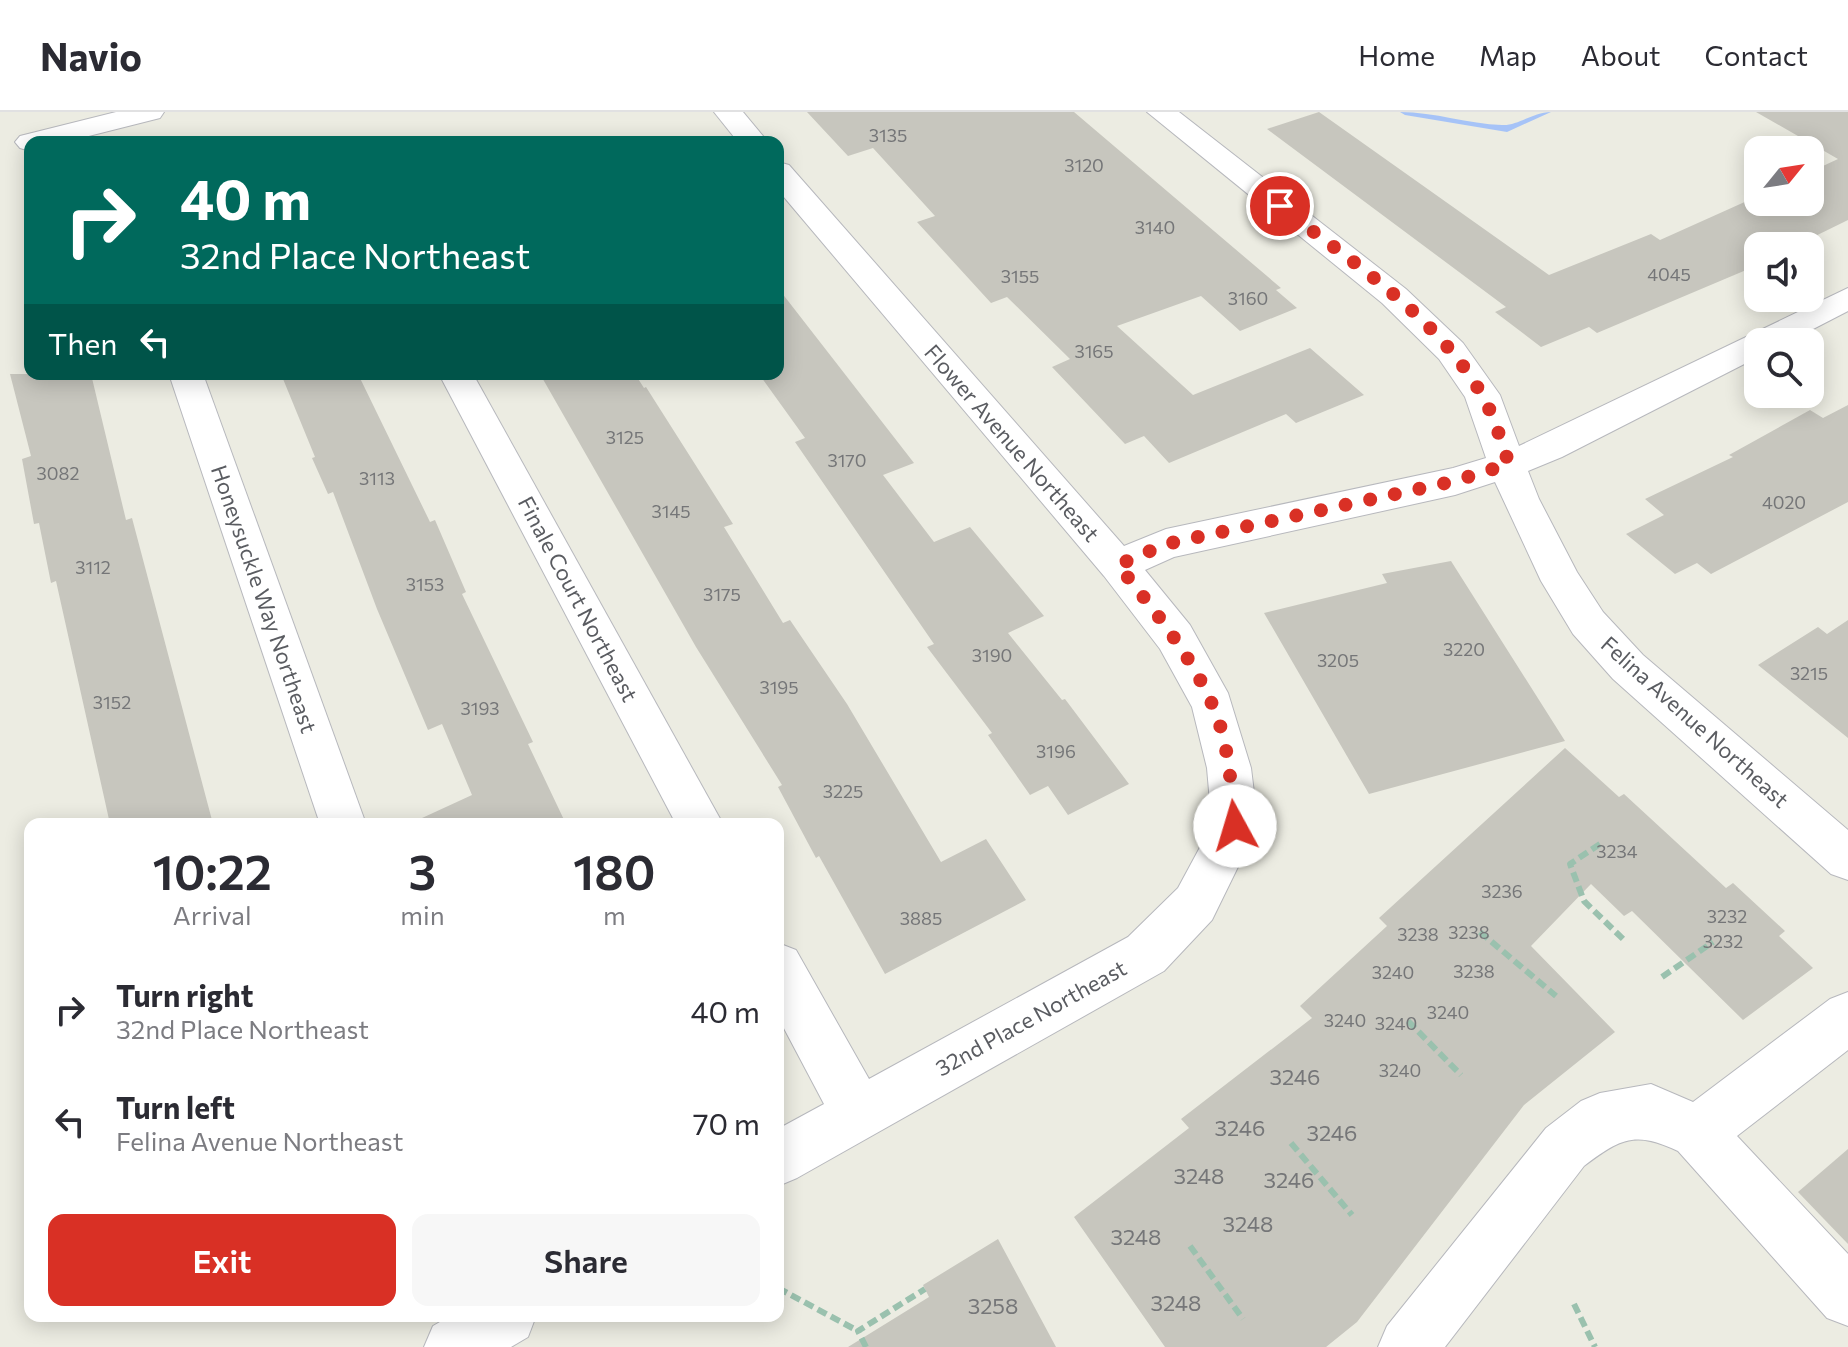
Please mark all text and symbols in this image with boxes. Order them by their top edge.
text: Navio [40,32,142,79]
text: Home [1358,38,1435,72]
text: Map [1479,38,1537,72]
text: About [1581,38,1661,72]
text: Contact [1705,38,1808,72]
house number: 3135 [869,124,907,146]
north arrow [1744,136,1824,216]
map controls [1744,136,1824,408]
house number: 3120 [1064,154,1104,176]
text: 40 m [180,163,311,232]
icon: right [48,168,152,272]
pin [1246,172,1314,240]
icon: arrive [1258,184,1302,228]
house number: 3140 [1135,216,1175,238]
text: 32nd Place Northeast [180,232,530,276]
button: sound [1744,232,1824,312]
house number: 4045 [1647,263,1691,285]
house number: 3155 [1001,265,1039,287]
house number: 3160 [1228,287,1268,309]
icon: left [133,320,177,364]
text: Then [48,324,117,361]
button: search [1744,328,1824,408]
street label: Flower Avenue Northeast [919,339,1105,547]
house number: 3165 [1074,340,1114,362]
house number: 3125 [606,426,644,448]
house number: 3170 [827,449,867,471]
street label: Honeysuckle Way Northeast [206,461,323,736]
house number: 3082 [37,462,79,484]
house number: 3113 [359,467,395,489]
house number: 4020 [1762,491,1806,513]
street label: Finale Court Northeast [513,492,644,706]
house number: 3145 [651,500,691,522]
house number: 3112 [75,556,111,578]
house number: 3153 [406,573,444,595]
house number: 3175 [703,583,741,605]
street label: Felina Avenue Northeast [1596,630,1795,813]
house number: 3220 [1443,638,1485,660]
house number: 3190 [972,644,1012,666]
house number: 3205 [1317,649,1359,671]
house number: 3215 [1790,662,1828,684]
house number: 3195 [759,676,799,698]
house number: 3152 [93,691,131,713]
house number: 3193 [460,697,500,719]
house number: 3196 [1036,740,1076,762]
house number: 3225 [823,780,863,802]
position arrow [1193,784,1277,868]
house number: 3234 [1596,840,1638,862]
text: 10:22 [152,841,272,900]
text: 3 [409,841,436,900]
text: 180 [573,841,656,900]
house number: 3236 [1481,880,1523,902]
text: Arrival [173,899,252,930]
text: min [400,899,445,930]
text: m [603,899,626,930]
house number: 3232 [1707,905,1747,927]
house number: 3885 [900,907,942,929]
house number: 3238 [1448,921,1490,943]
house number: 3238 [1397,923,1439,945]
house number: 3232 [1703,930,1743,952]
street label: 32nd Place Northeast [931,954,1131,1081]
house number: 3238 [1453,960,1495,982]
house number: 3240 [1372,961,1414,983]
text: Turn right [116,976,253,1013]
icon: right [48,988,92,1032]
text: 40 m [691,992,760,1029]
house number: 3240 [1427,1001,1469,1023]
house number: 3240 [1324,1009,1366,1031]
house number: 3240 [1375,1012,1417,1034]
text: 32nd Place Northeast [116,1013,369,1044]
house number: 3240 [1379,1059,1421,1081]
house number: 3246 [1270,1063,1320,1090]
text: Turn left [116,1088,235,1125]
icon: left [48,1100,92,1144]
text: 70 m [693,1104,760,1141]
house number: 3246 [1215,1114,1265,1141]
house number: 3246 [1307,1119,1357,1146]
text: Felina Avenue Northeast [116,1125,403,1156]
house number: 3248 [1174,1162,1224,1189]
house number: 3246 [1264,1166,1314,1193]
house number: 3248 [1223,1210,1273,1237]
button: Exit [48,1214,396,1306]
button: Share [412,1214,760,1306]
house number: 3248 [1111,1223,1161,1250]
house number: 3248 [1151,1289,1201,1316]
house number: 3258 [968,1292,1018,1319]

